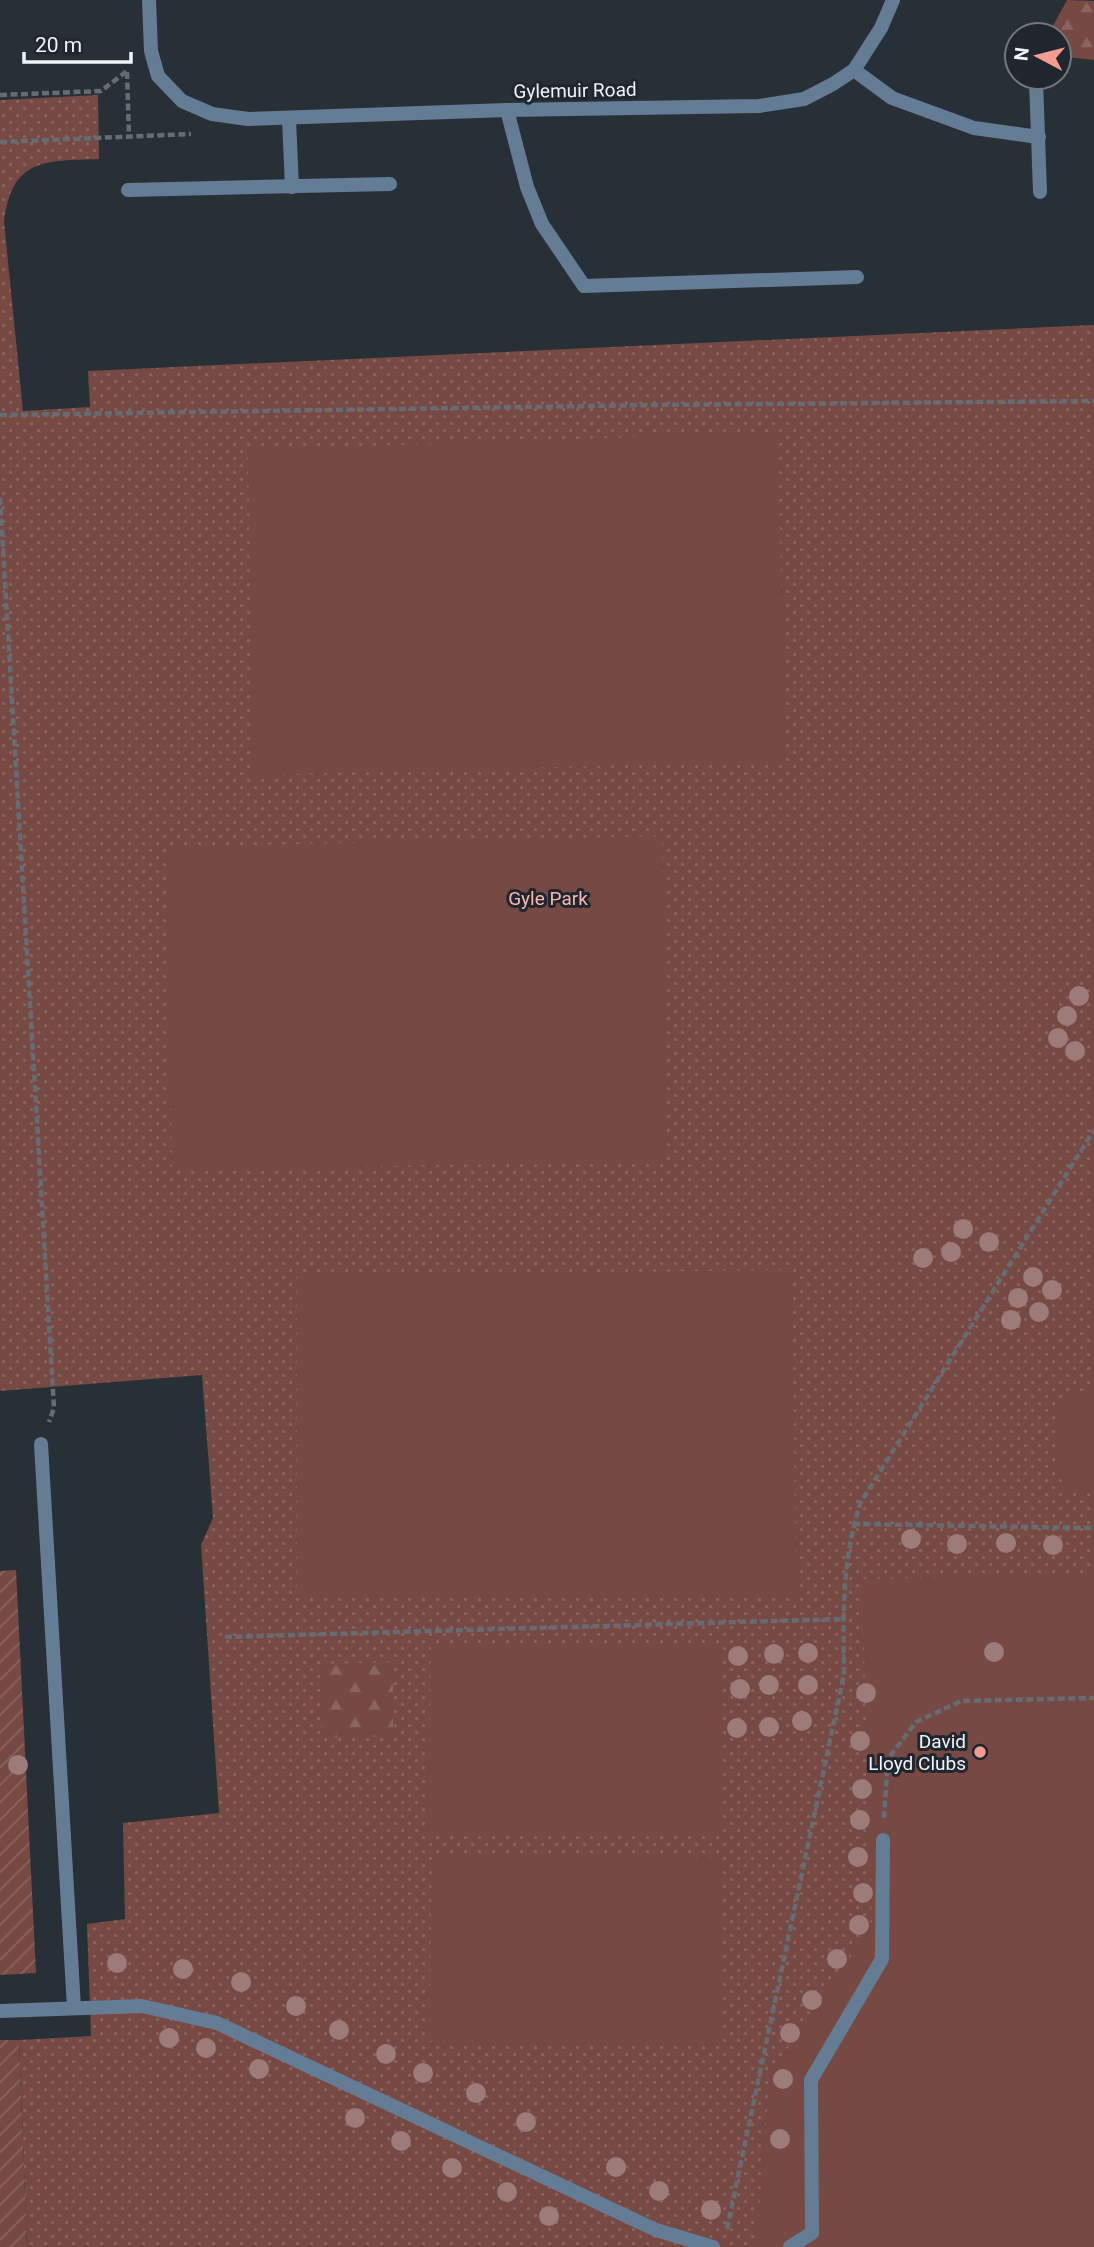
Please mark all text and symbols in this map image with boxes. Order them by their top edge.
scale bar [24,21,131,65]
north arrow [1003,21,1073,91]
text: 20 m [35,33,82,57]
text: N [1009,46,1034,62]
street label: Gylemuir Road [513,78,637,103]
park label: Gyle Park [508,887,588,910]
place label: David Lloyd Clubs [868,1730,966,1775]
marker: David Lloyd Clubs [972,1744,988,1760]

